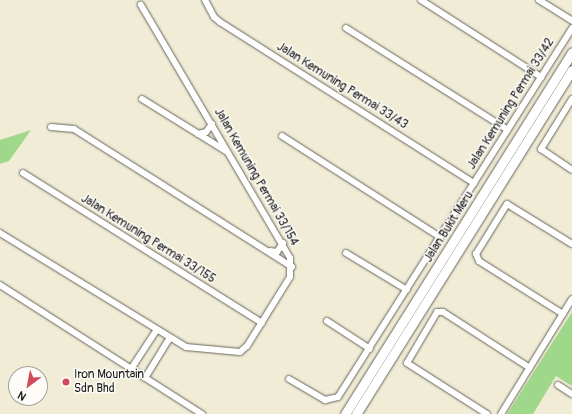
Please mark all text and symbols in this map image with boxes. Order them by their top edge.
street label: Jalan Kemuning Permai 33/42 [465,36,557,172]
street label: Jalan Kemuning Permai 33/43 [274,40,410,132]
street label: Jalan Kemuning Permai 33/154 [211,106,301,248]
street label: Jalan Bukit Meru [421,189,477,265]
street label: Jalan Kemuning Permai 33/155 [78,192,218,286]
north arrow [8,366,48,406]
place label: Iron Mountain Sdn Bhd [74,368,144,396]
marker: Iron Mountain Sdn Bhd [61,377,71,387]
text: N [15,388,29,403]

